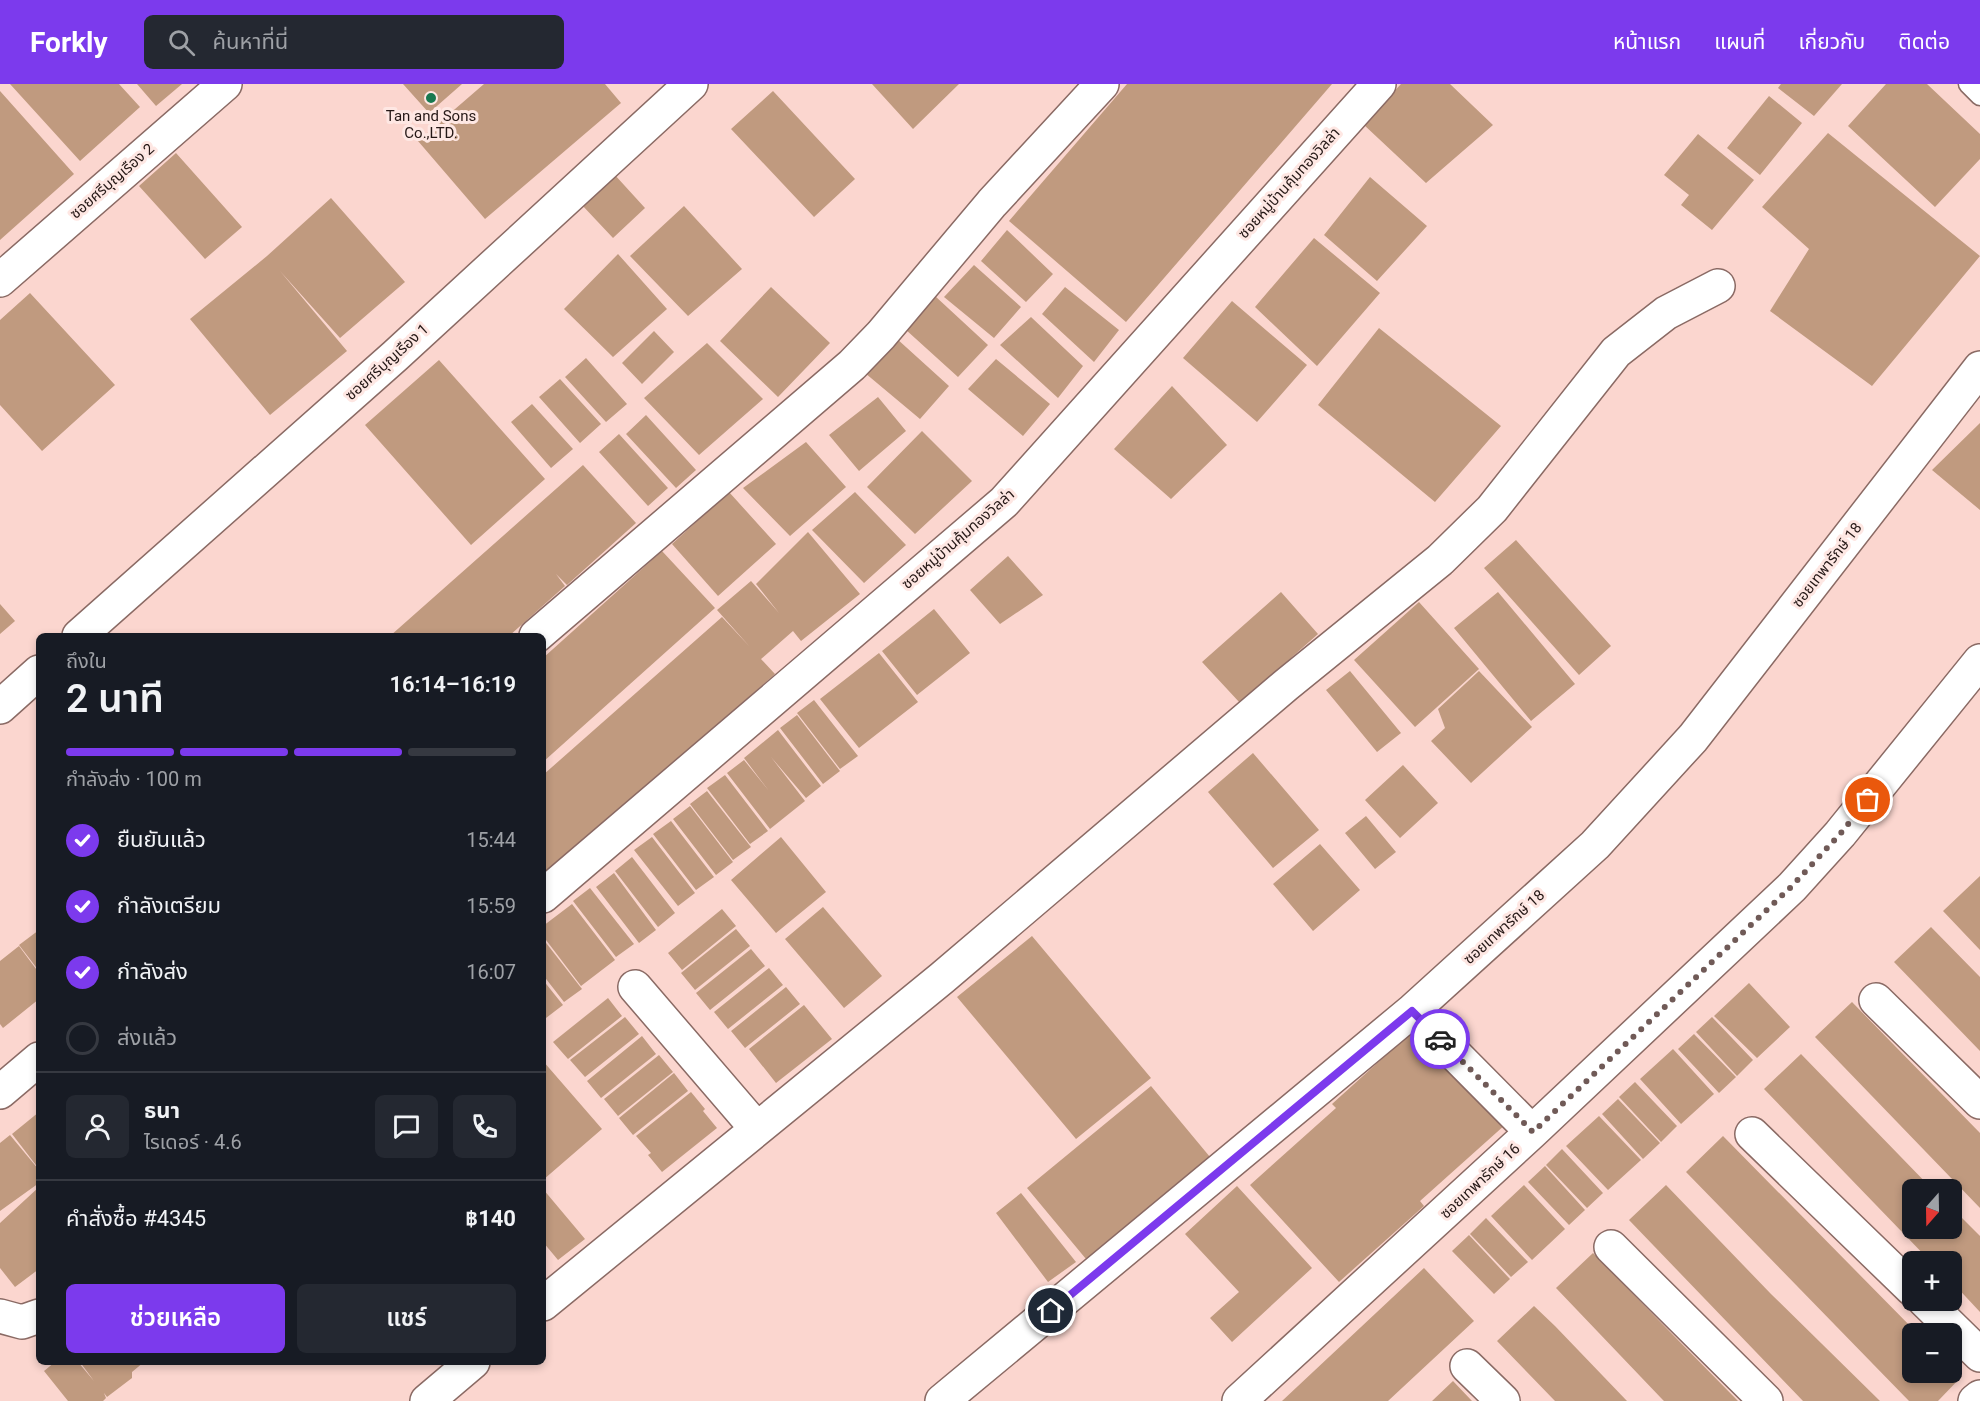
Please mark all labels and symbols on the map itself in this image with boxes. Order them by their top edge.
marker: Tan and Sons Co.,LTD. [424,91,438,105]
place label: Tan and Sons Co.,LTD. [386,107,476,142]
street label: ซอยหมู่บ้านคุ้มทองวิลล่า [1234,124,1344,242]
street label: ซอยศรีบุญเรือง 2 [66,140,158,222]
street label: ซอยศรีบุญเรือง 1 [342,320,432,404]
street label: ซอยหมู่บ้านคุ้มทองวิลล่า [898,485,1018,593]
street label: ซอยเทพารักษ์ 18 [1788,519,1866,611]
pin [1842,774,1893,825]
street label: ซอยเทพารักษ์ 18 [1460,886,1548,968]
courier [1410,1009,1470,1069]
street label: ซอยเทพารักษ์ 16 [1436,1139,1524,1223]
north arrow [1902,1179,1962,1239]
pin [1025,1285,1076,1336]

